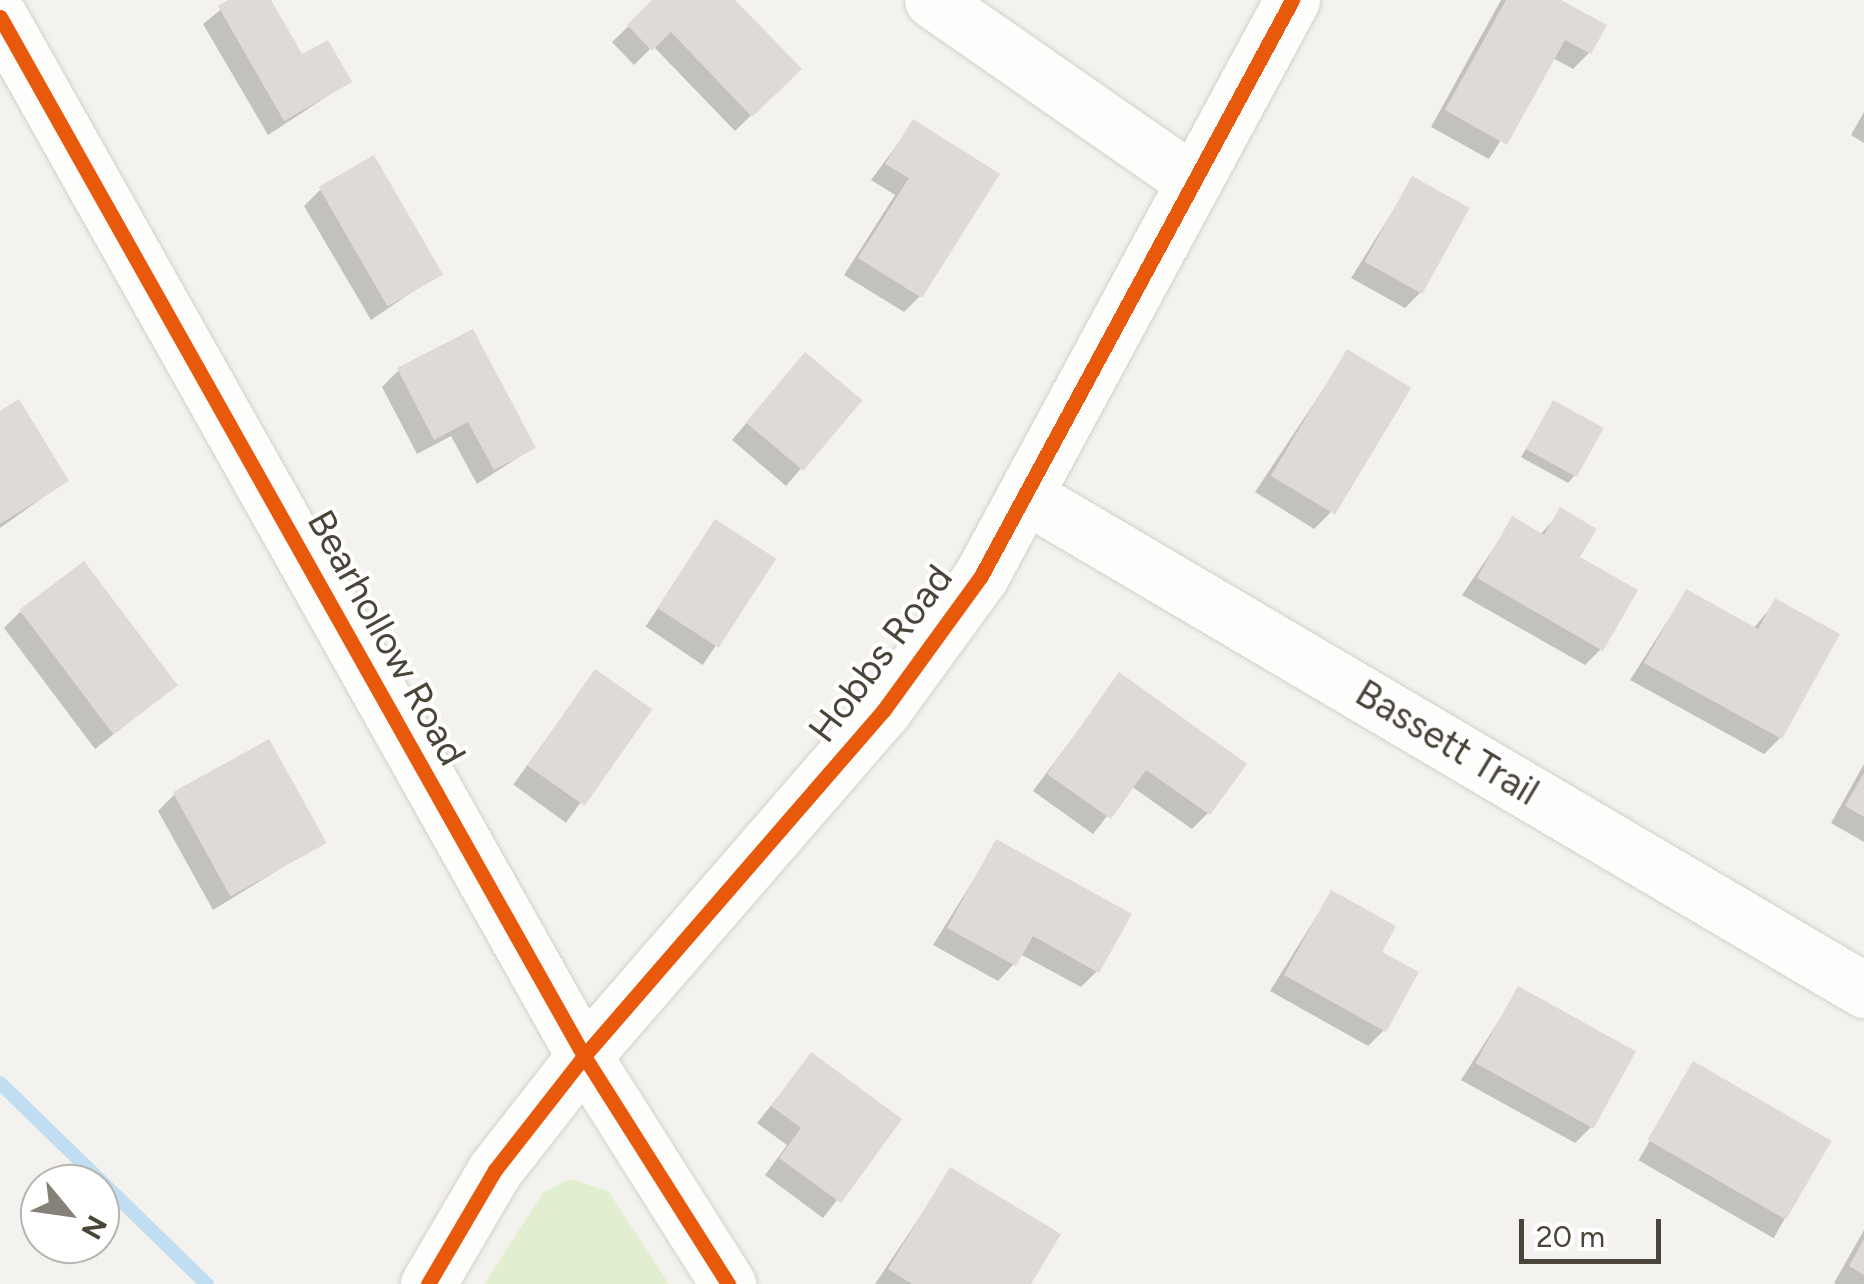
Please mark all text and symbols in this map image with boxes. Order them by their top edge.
street label: Bearhollow Road [297,503,475,773]
street label: Hobbs Road [800,557,962,751]
street label: Bassett Trail [1347,671,1547,815]
north arrow [20,1164,120,1264]
scale bar [1524,1199,1666,1261]
text: N [74,1210,115,1245]
text: 20 m [1536,1218,1605,1255]

